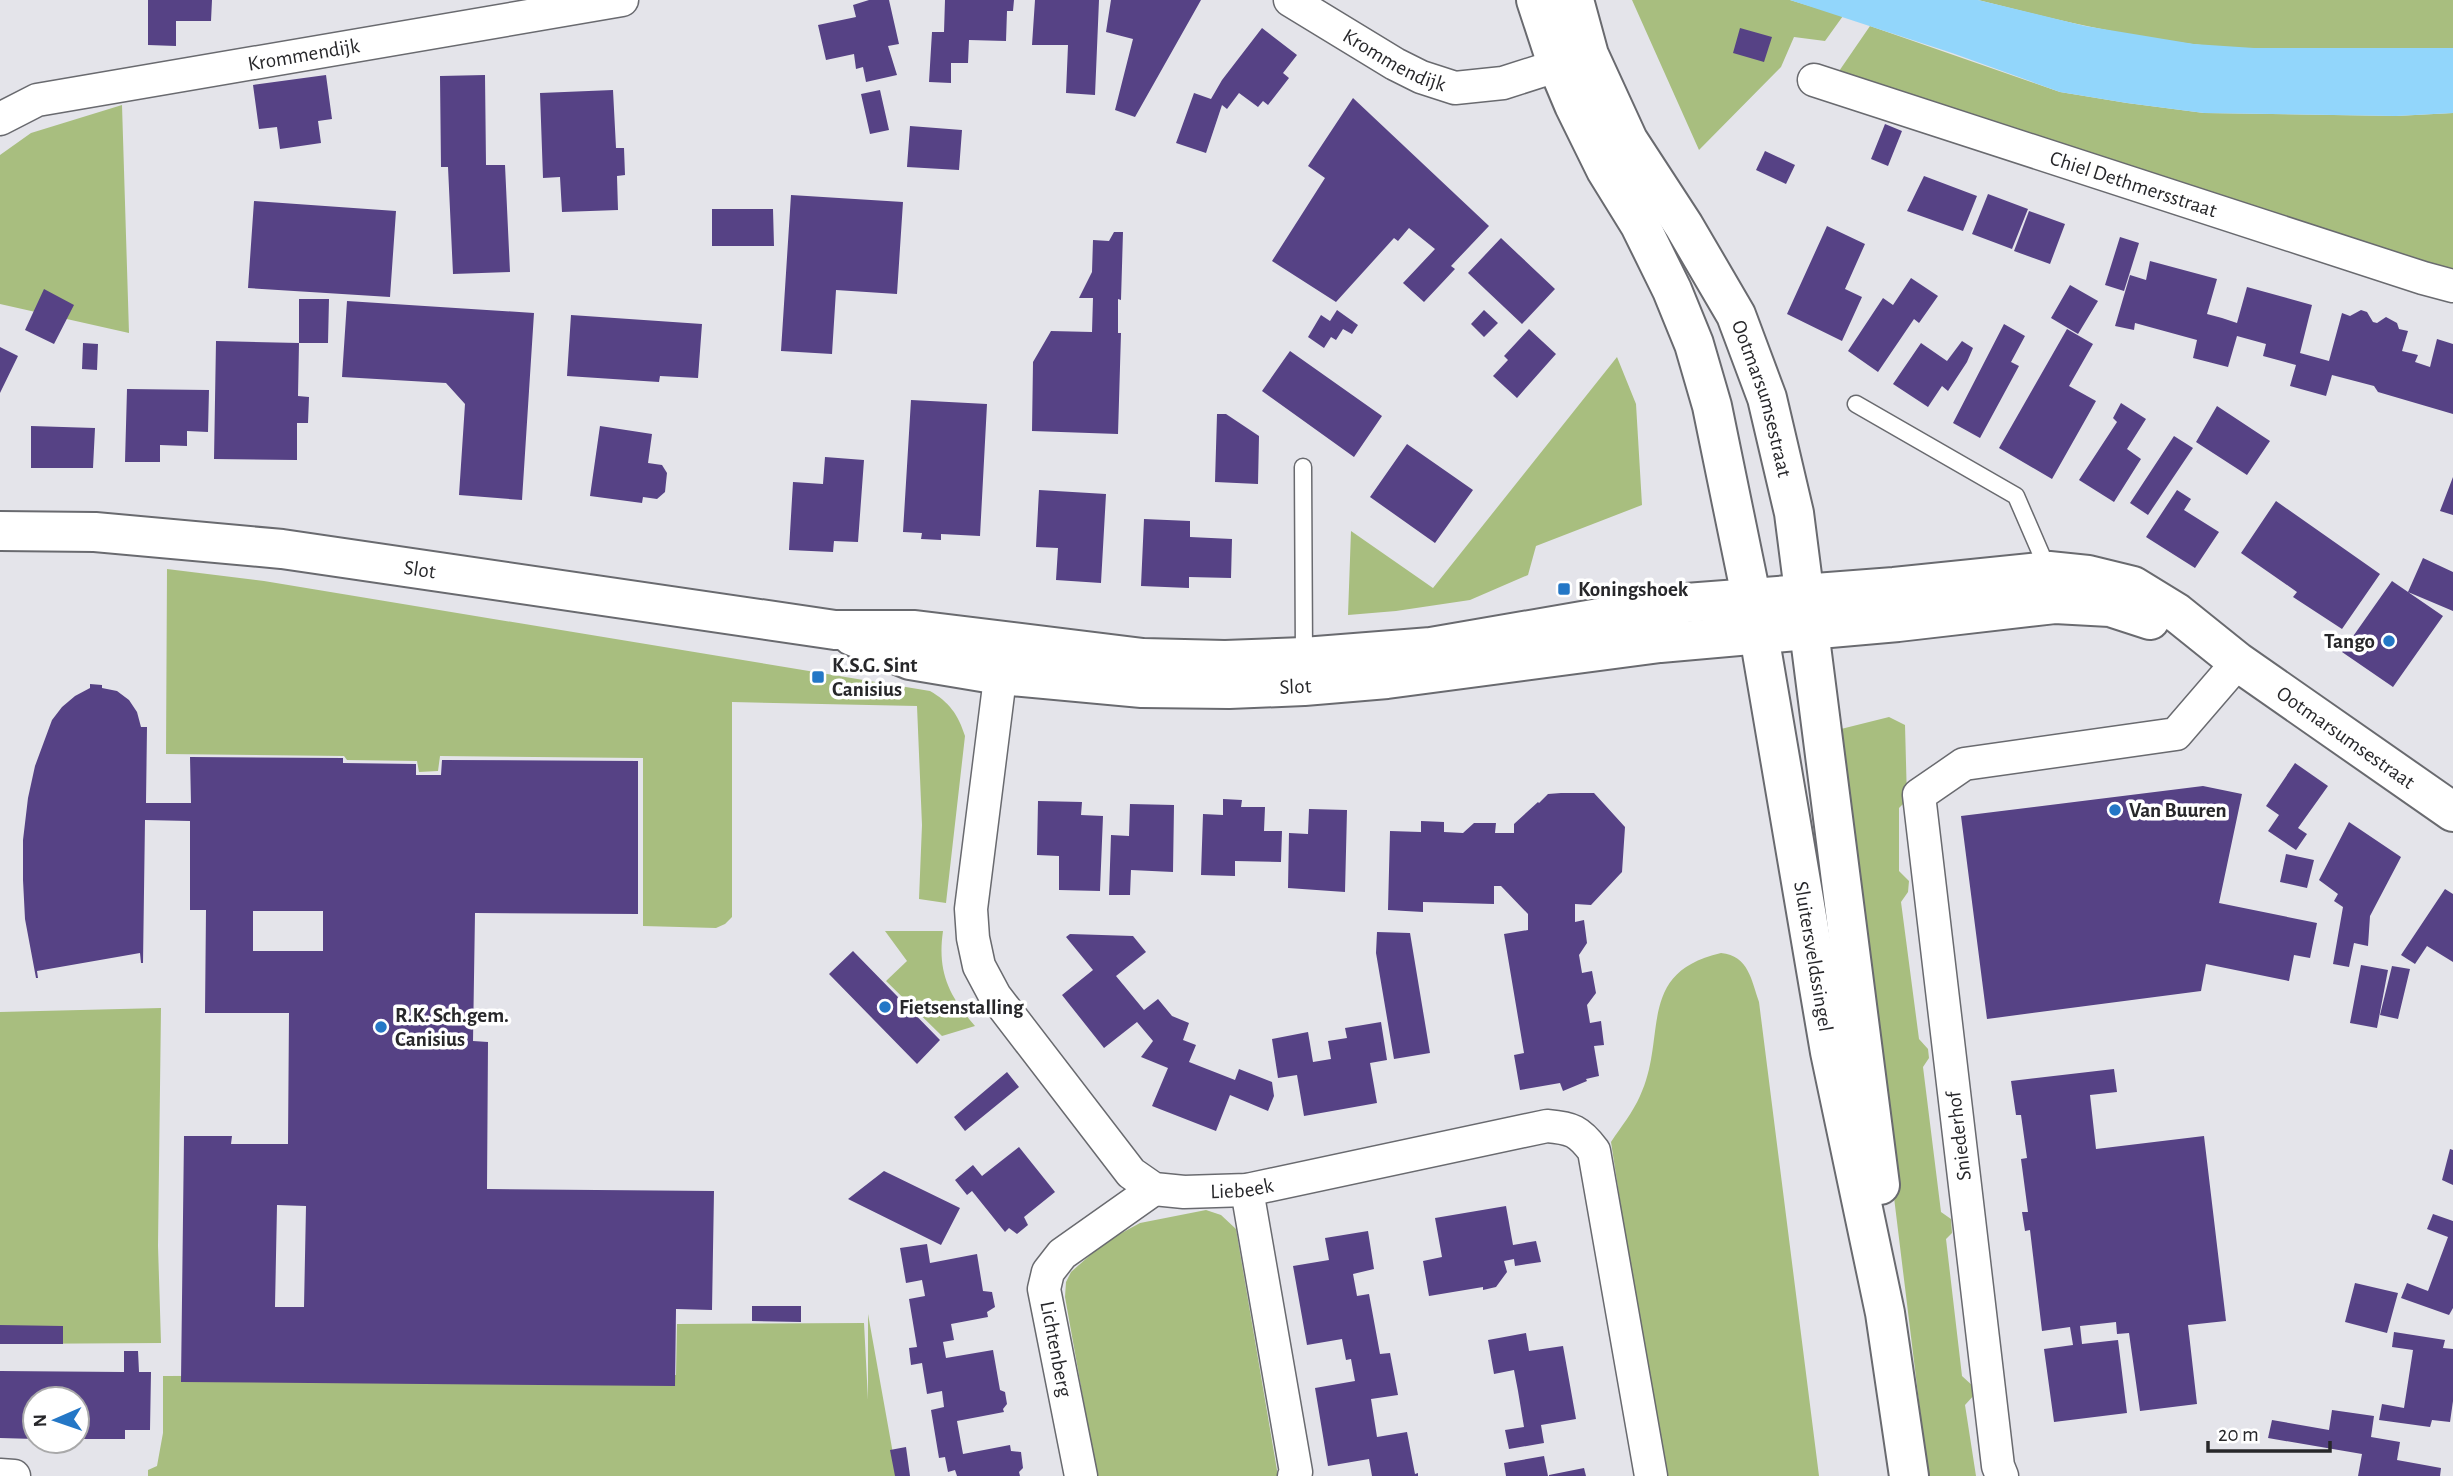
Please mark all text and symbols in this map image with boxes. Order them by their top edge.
street label: Krommendijk [1340,25,1449,95]
street label: Krommendijk [246,34,362,74]
street label: Chiel Dethmersstraat [2047,147,2220,221]
street label: Ootmarsumsestraat [1728,317,1796,479]
street label: Slot [402,556,437,582]
place label: Koningshoek [1578,579,1689,600]
marker: Koningshoek [1556,581,1572,597]
place label: Tango [2324,631,2375,652]
marker: Tango [2381,633,2397,649]
place label: K.S.G. Sint Canisius [832,655,917,700]
marker: K.S.G. Sint Canisius [810,669,826,685]
street label: Slot [1279,675,1312,697]
street label: Ootmarsumsestraat [2273,682,2419,793]
place label: Van Buuren [2129,800,2227,821]
marker: Van Buuren [2107,802,2123,818]
street label: Sluitersveldssingel [1791,880,1837,1033]
place label: Fietsenstalling [899,997,1024,1018]
marker: Fietsenstalling [877,999,893,1015]
place label: R.K. Sch.gem. Canisius [395,1005,509,1050]
marker: R.K. Sch.gem. Canisius [373,1019,389,1035]
street label: Sniederhof [1943,1089,1975,1182]
street label: Liebeek [1210,1174,1276,1202]
street label: Lichtenberg [1036,1299,1076,1399]
north arrow [21,1385,91,1455]
scale bar [2208,1410,2330,1454]
text: N [31,1414,50,1427]
text: 20 m [2218,1424,2259,1445]

